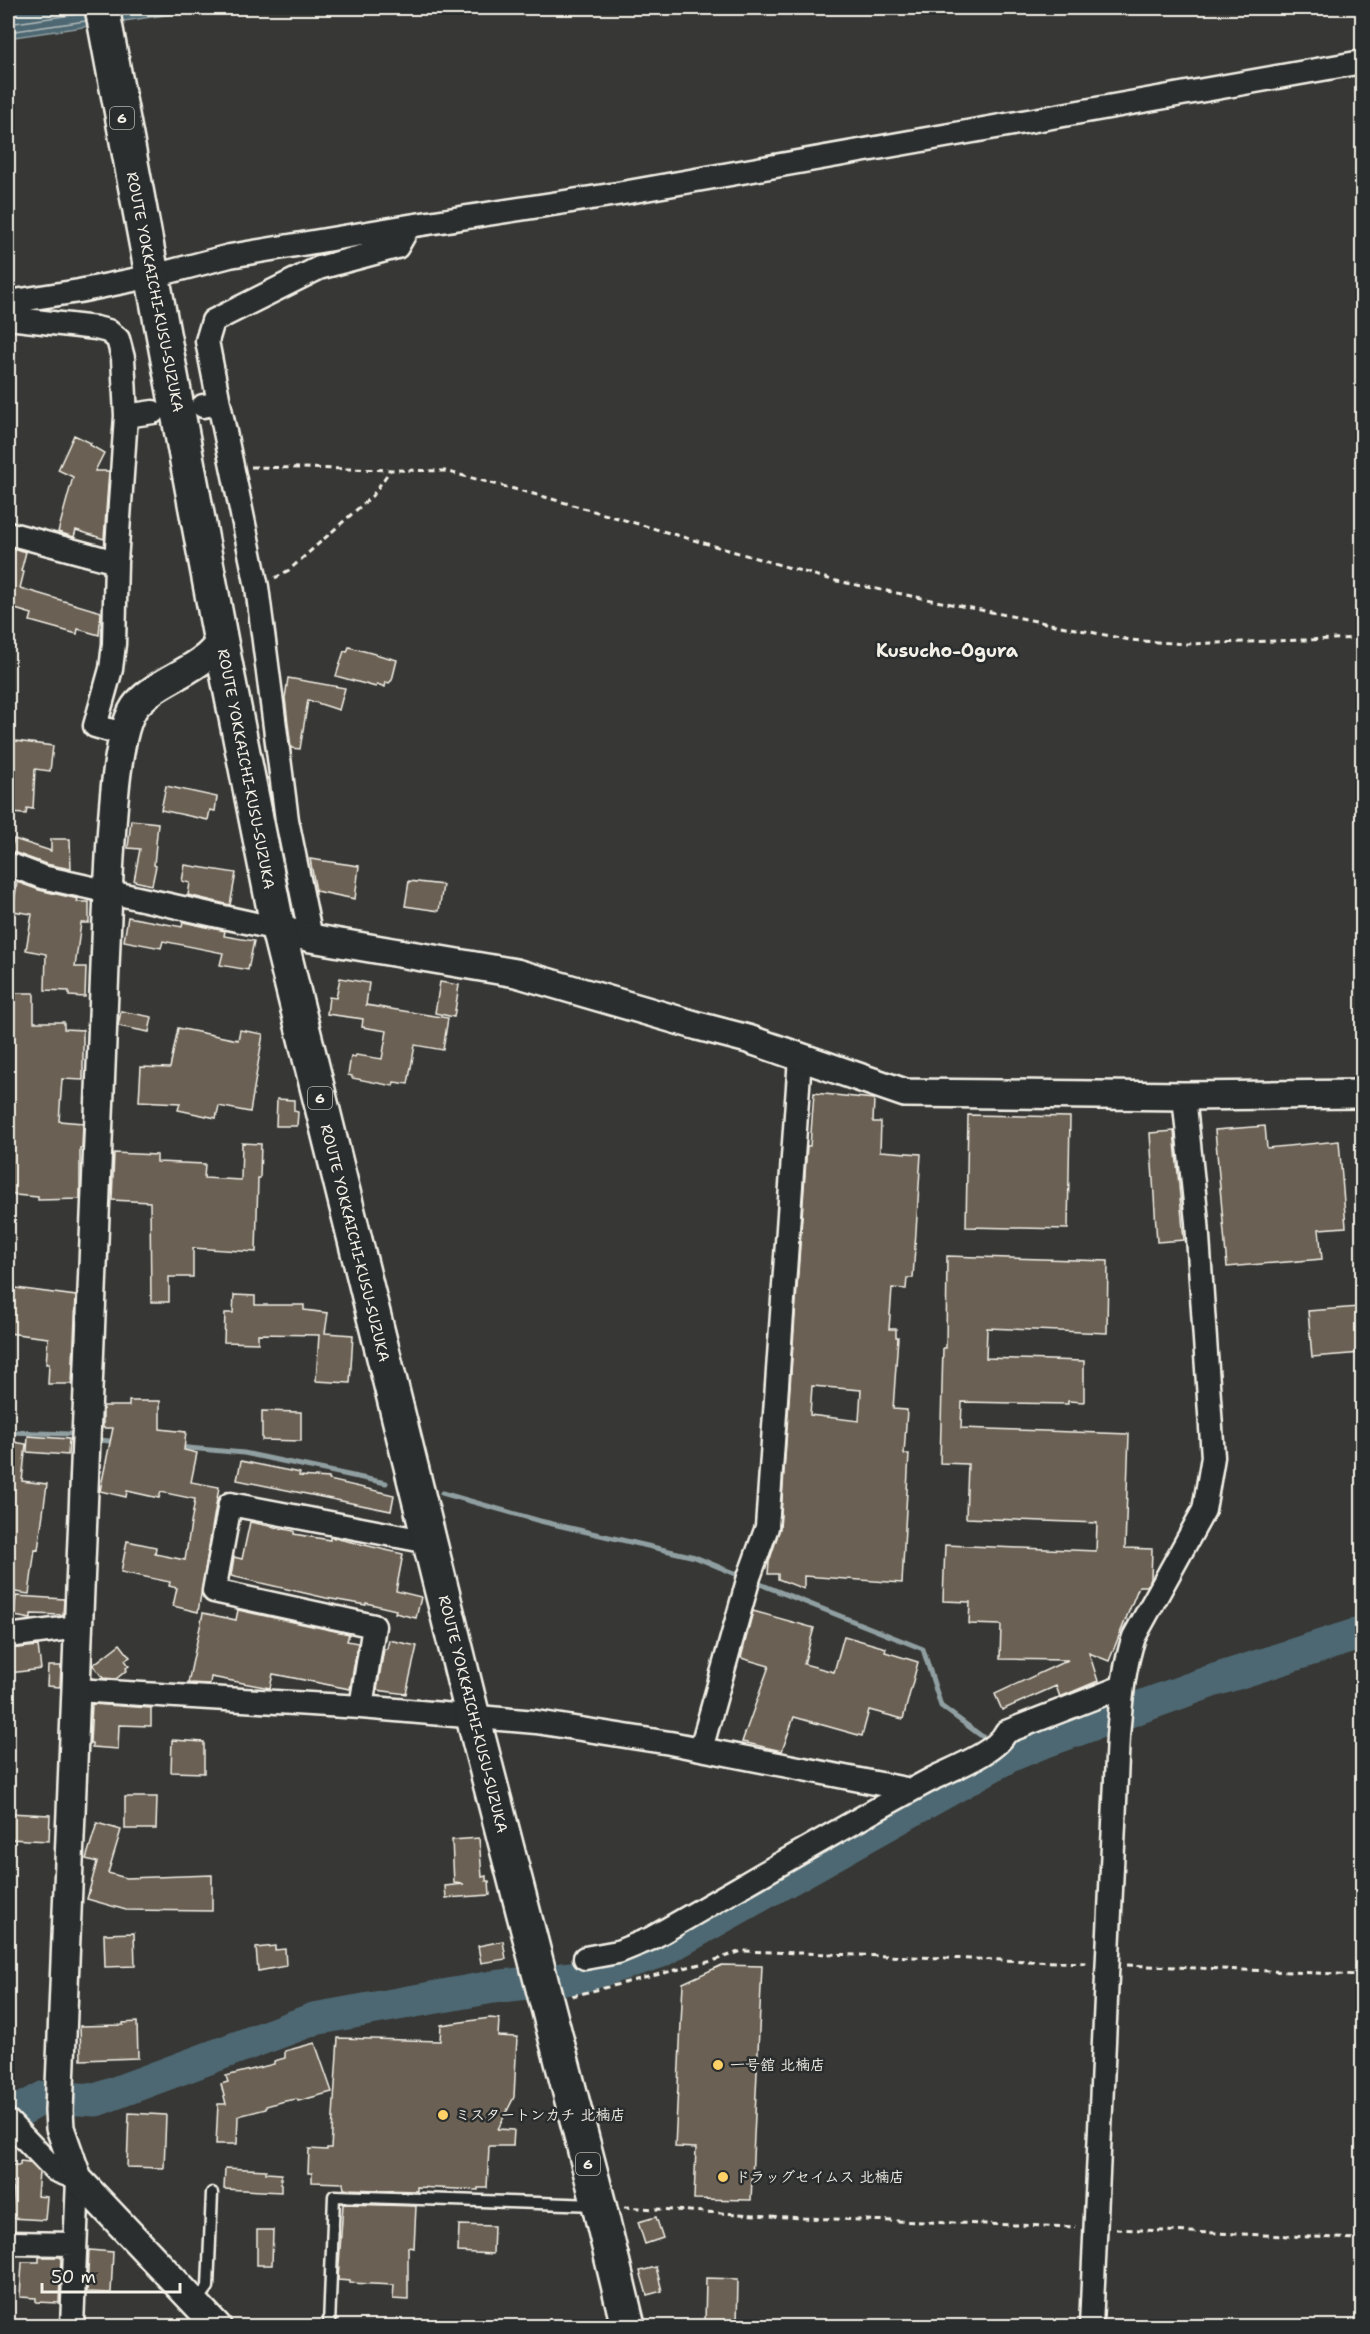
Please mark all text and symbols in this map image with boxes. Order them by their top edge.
road number: 6 [110,107,134,129]
street label: ROUTE YOKKAICHI-KUSU-SUZUKA [122,170,188,414]
district label: Kusucho-Ogura [876,639,1019,663]
street label: ROUTE YOKKAICHI-KUSU-SUZUKA [213,647,279,891]
road number: 6 [308,1087,332,1109]
street label: ROUTE YOKKAICHI-KUSU-SUZUKA [316,1122,394,1364]
street label: ROUTE YOKKAICHI-KUSU-SUZUKA [434,1593,512,1835]
place label: 一号舘 北楠店 [730,2055,825,2075]
marker: 一号舘 北楠店 [711,2058,725,2072]
place label: ミスタートンカチ 北楠店 [455,2105,625,2125]
marker: ミスタートンカチ 北楠店 [436,2108,450,2122]
road number: 6 [576,2153,600,2175]
place label: ドラッグセイムス 北楠店 [735,2167,905,2187]
marker: ドラッグセイムス 北楠店 [716,2170,730,2184]
scale bar [42,2256,180,2294]
text: 50 m [51,2265,96,2289]

